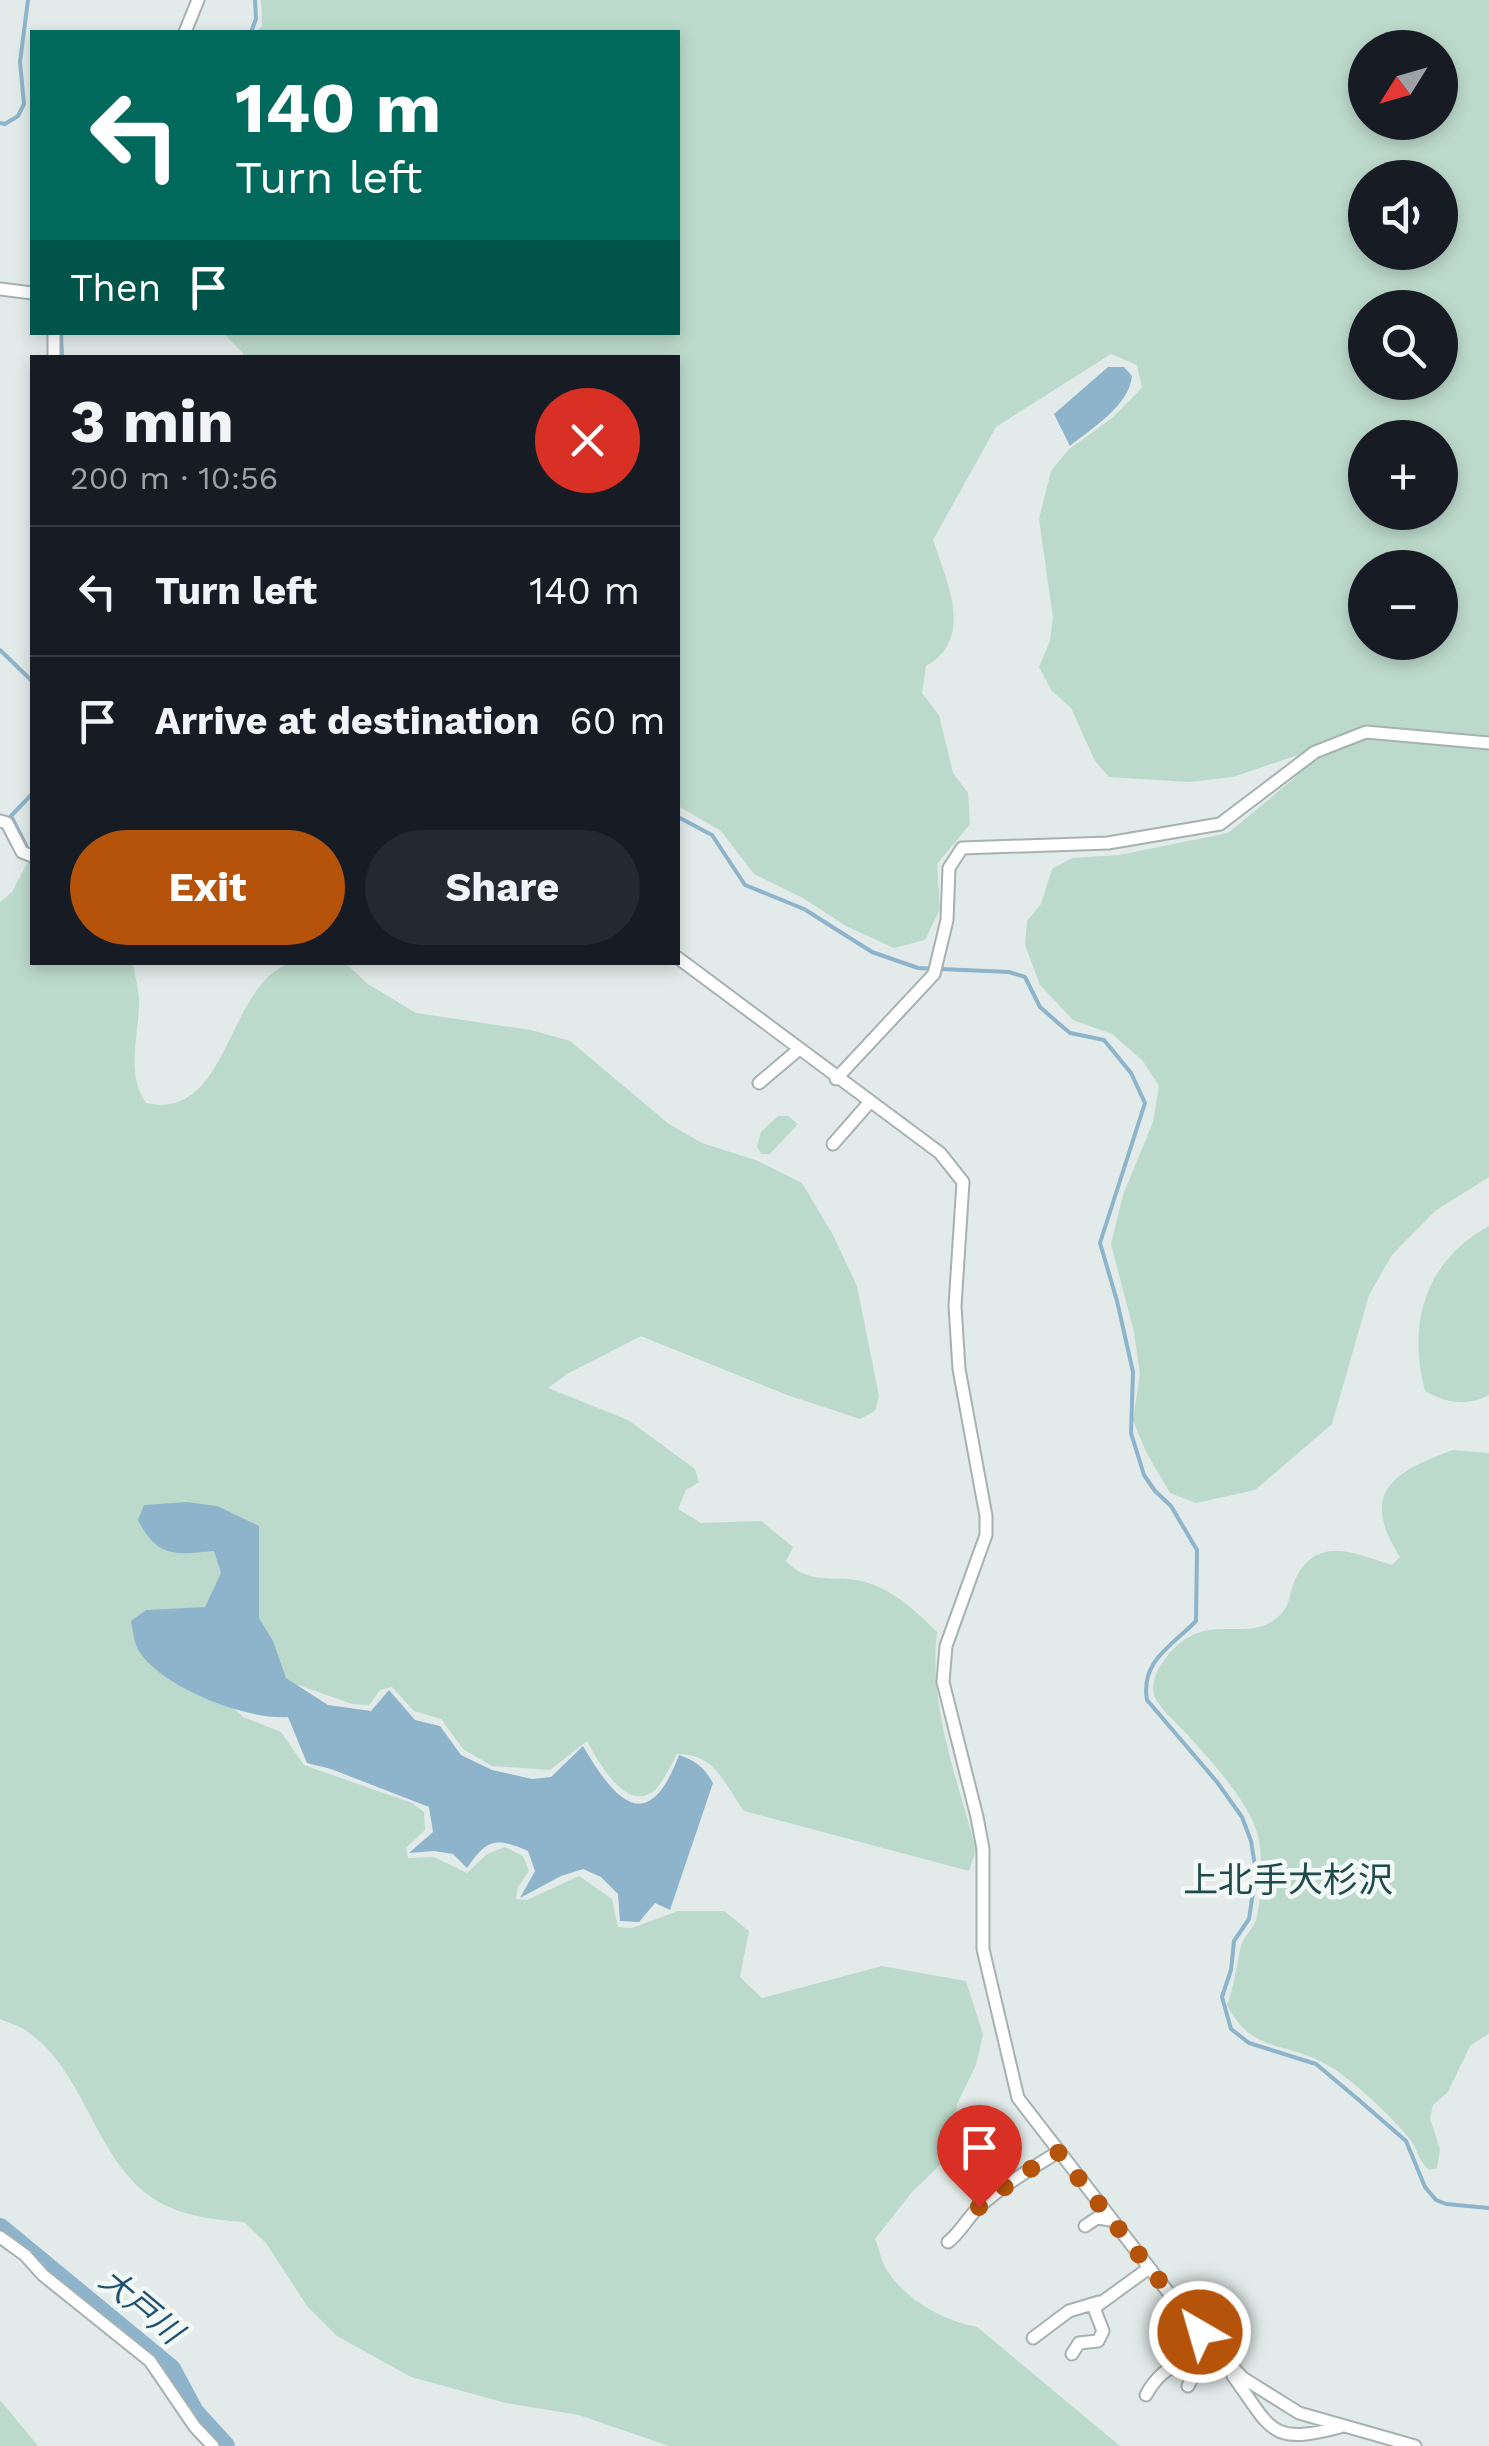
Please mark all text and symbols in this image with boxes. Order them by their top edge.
north arrow [1348,30,1458,140]
map controls [1348,30,1458,660]
text: 140 m [235,67,441,149]
icon: left [70,70,200,200]
text: Turn left [235,151,422,204]
button: sound [1348,160,1458,270]
icon: arrive [181,260,236,315]
text: Then [70,266,161,310]
button: search [1348,290,1458,400]
text: 3 min [70,386,234,457]
button: close [535,388,640,493]
button: + [1348,420,1458,530]
text: 200 m · 10:56 [70,459,278,497]
button: − [1348,550,1458,660]
icon: left [70,564,125,619]
text: Turn left [155,569,317,613]
text: 140 m [529,569,640,613]
icon: arrive [70,694,125,749]
text: Arrive at destination [155,699,540,743]
text: 60 m [570,699,665,743]
button: Exit [70,830,345,945]
button: Share [365,830,640,945]
district label: 上北手大杉沢 [1183,1859,1393,1901]
pin [937,2105,1022,2208]
icon: arrive [952,2120,1007,2175]
water label: 大戸川 [92,2261,192,2353]
position arrow [1148,2280,1252,2384]

